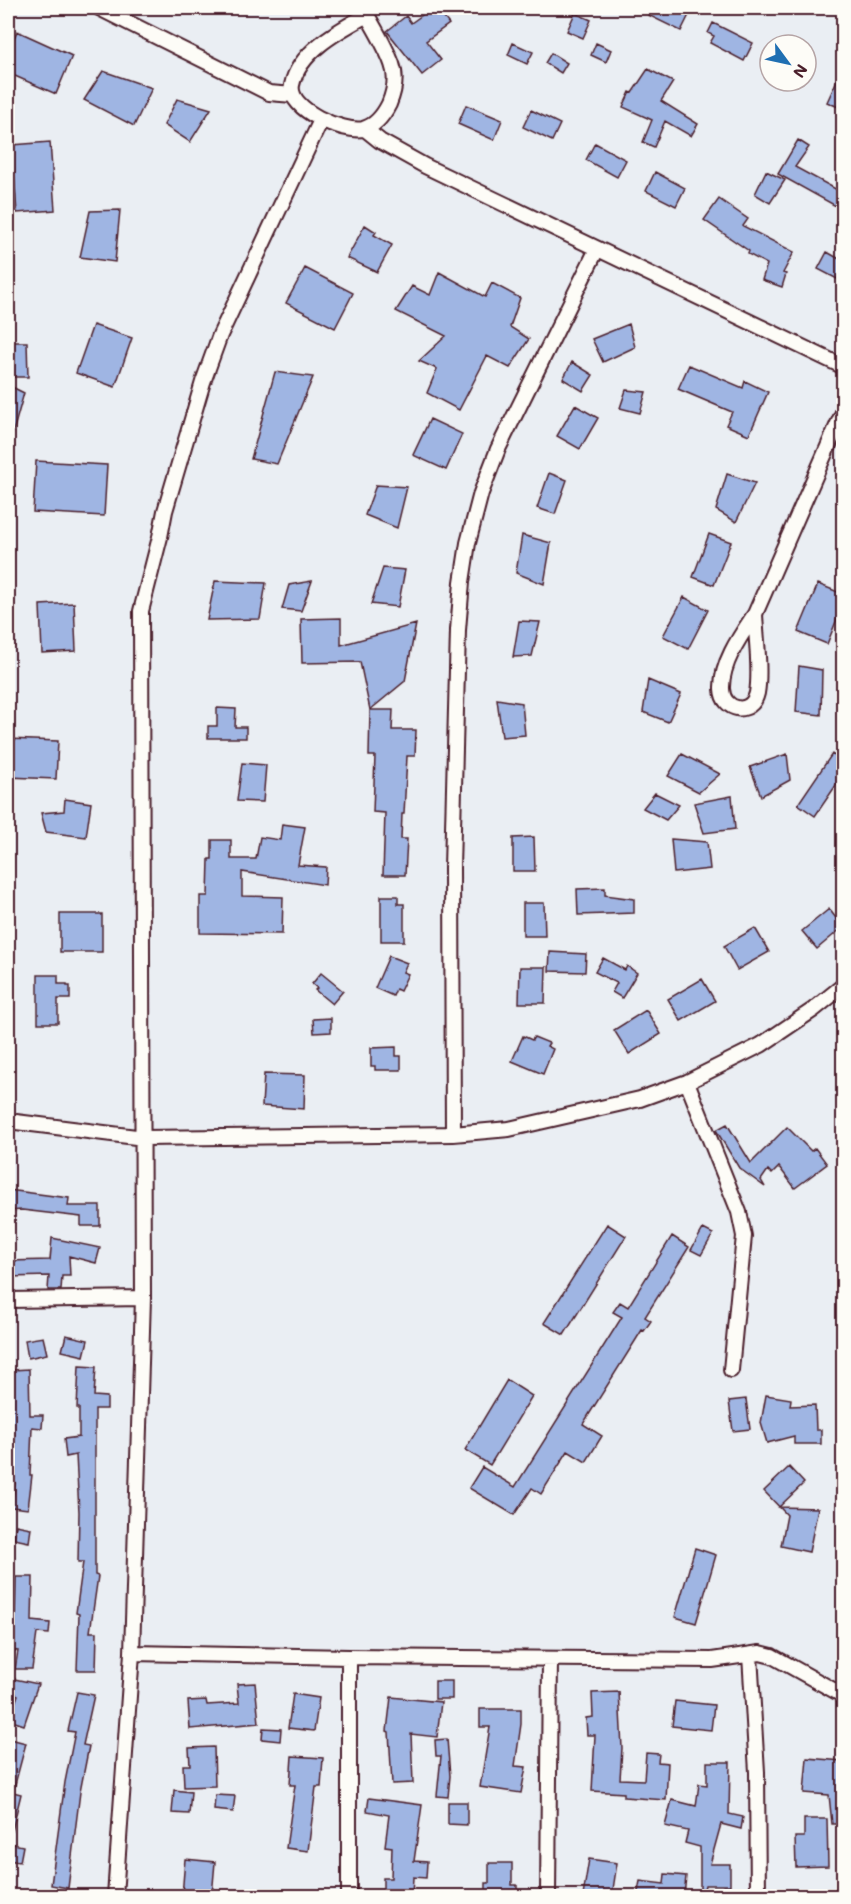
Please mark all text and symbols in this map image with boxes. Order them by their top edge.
north arrow [758,33,818,93]
text: N [789,61,813,82]

